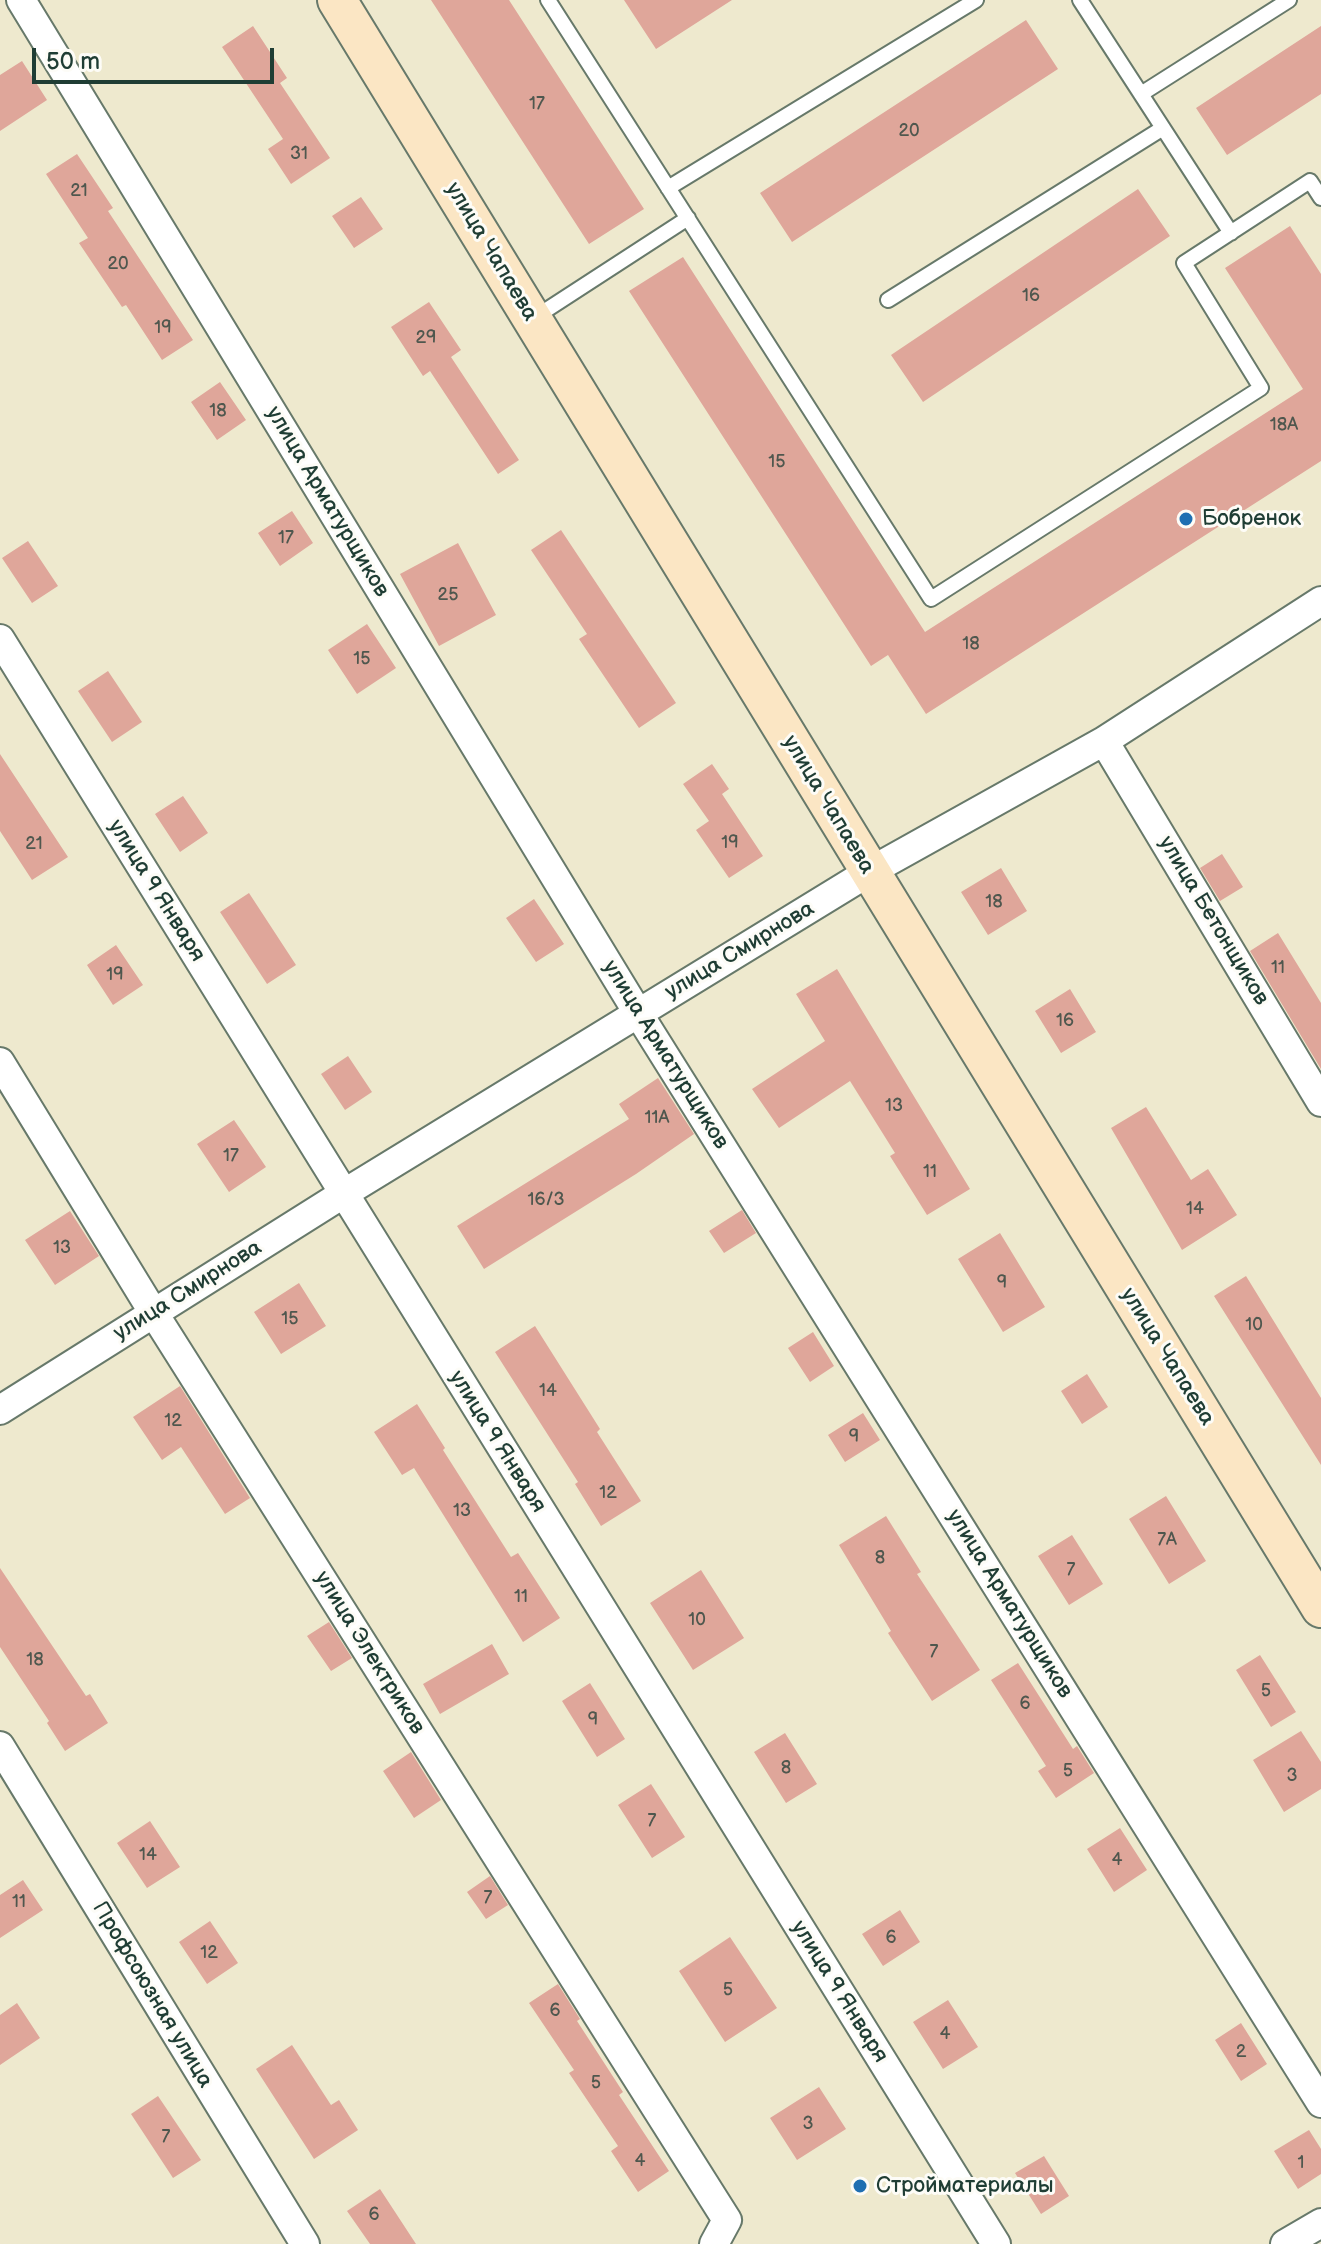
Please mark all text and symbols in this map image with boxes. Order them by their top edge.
scale bar [36,32,278,82]
text: 50 m [46,47,100,76]
house number: 17 [529,93,545,115]
house number: 20 [898,120,920,142]
house number: 31 [290,143,308,165]
street label: улица Чапаева [439,178,543,326]
house number: 21 [70,180,88,202]
house number: 20 [107,253,129,275]
house number: 16 [1022,285,1040,307]
house number: 19 [154,317,172,339]
house number: 29 [415,327,437,349]
house number: 18 [209,400,227,422]
street label: улица Арматурщиков [260,402,394,602]
house number: 18А [1270,414,1298,436]
house number: 15 [768,451,786,473]
place label: Бобренок [1202,506,1301,532]
marker: Бобренок [1177,510,1195,528]
house number: 17 [278,527,294,549]
house number: 25 [438,584,458,606]
house number: 18 [962,633,980,655]
house number: 15 [353,648,371,670]
street label: улица Чапаева [776,731,880,879]
street label: улица 9 Января [102,815,210,967]
house number: 19 [721,832,739,854]
street label: улица Бетонщиков [1152,832,1274,1010]
house number: 21 [25,833,43,855]
house number: 18 [985,891,1003,913]
street label: улица Смирнова [661,896,819,1006]
street label: улица Арматурщиков [596,956,734,1154]
house number: 11 [1271,957,1285,979]
house number: 19 [106,964,124,986]
house number: 16 [1056,1010,1074,1032]
house number: 13 [885,1095,903,1117]
house number: 11А [645,1107,669,1129]
house number: 17 [223,1145,239,1167]
house number: 11 [923,1161,937,1183]
house number: 16/3 [527,1189,565,1211]
house number: 14 [1186,1198,1204,1220]
street label: улица Смирнова [109,1235,267,1347]
house number: 13 [53,1237,71,1259]
house number: 9 [997,1272,1007,1294]
street label: улица Чапаева [1114,1283,1220,1431]
house number: 15 [281,1308,299,1330]
house number: 10 [1245,1314,1263,1336]
street label: улица 9 Января [443,1366,551,1518]
house number: 14 [539,1380,557,1402]
house number: 12 [164,1410,182,1432]
house number: 9 [849,1426,859,1448]
house number: 12 [599,1482,617,1504]
house number: 13 [453,1500,471,1522]
street label: улица Арматурщиков [940,1505,1078,1703]
house number: 7А [1157,1529,1177,1551]
house number: 8 [875,1547,885,1569]
house number: 7 [1067,1559,1075,1581]
street label: улица Электриков [308,1567,430,1739]
house number: 11 [514,1586,528,1608]
house number: 10 [688,1609,706,1631]
house number: 7 [930,1641,938,1663]
house number: 18 [26,1649,44,1671]
house number: 5 [1261,1680,1271,1702]
house number: 6 [1020,1693,1030,1715]
house number: 9 [588,1709,598,1731]
house number: 8 [781,1757,791,1779]
house number: 5 [1063,1760,1073,1782]
house number: 3 [1286,1765,1298,1787]
house number: 7 [648,1810,656,1832]
house number: 14 [139,1844,157,1866]
house number: 4 [1112,1849,1122,1871]
house number: 7 [484,1887,492,1909]
house number: 11 [12,1891,26,1913]
street label: Профсоюзная улица [86,1897,218,2093]
street label: улица 9 Января [785,1916,893,2068]
house number: 6 [886,1927,896,1949]
house number: 12 [200,1942,218,1964]
house number: 5 [723,1979,733,2001]
house number: 6 [550,2000,560,2022]
house number: 4 [940,2023,950,2045]
house number: 2 [1236,2041,1246,2063]
house number: 5 [591,2072,601,2094]
house number: 3 [802,2113,814,2135]
house number: 7 [162,2126,170,2148]
house number: 4 [635,2150,645,2172]
house number: 1 [1298,2152,1304,2174]
place label: Стройматериалы [876,2173,1054,2199]
marker: Стройматериалы [851,2177,869,2195]
house number: 6 [369,2204,379,2226]

